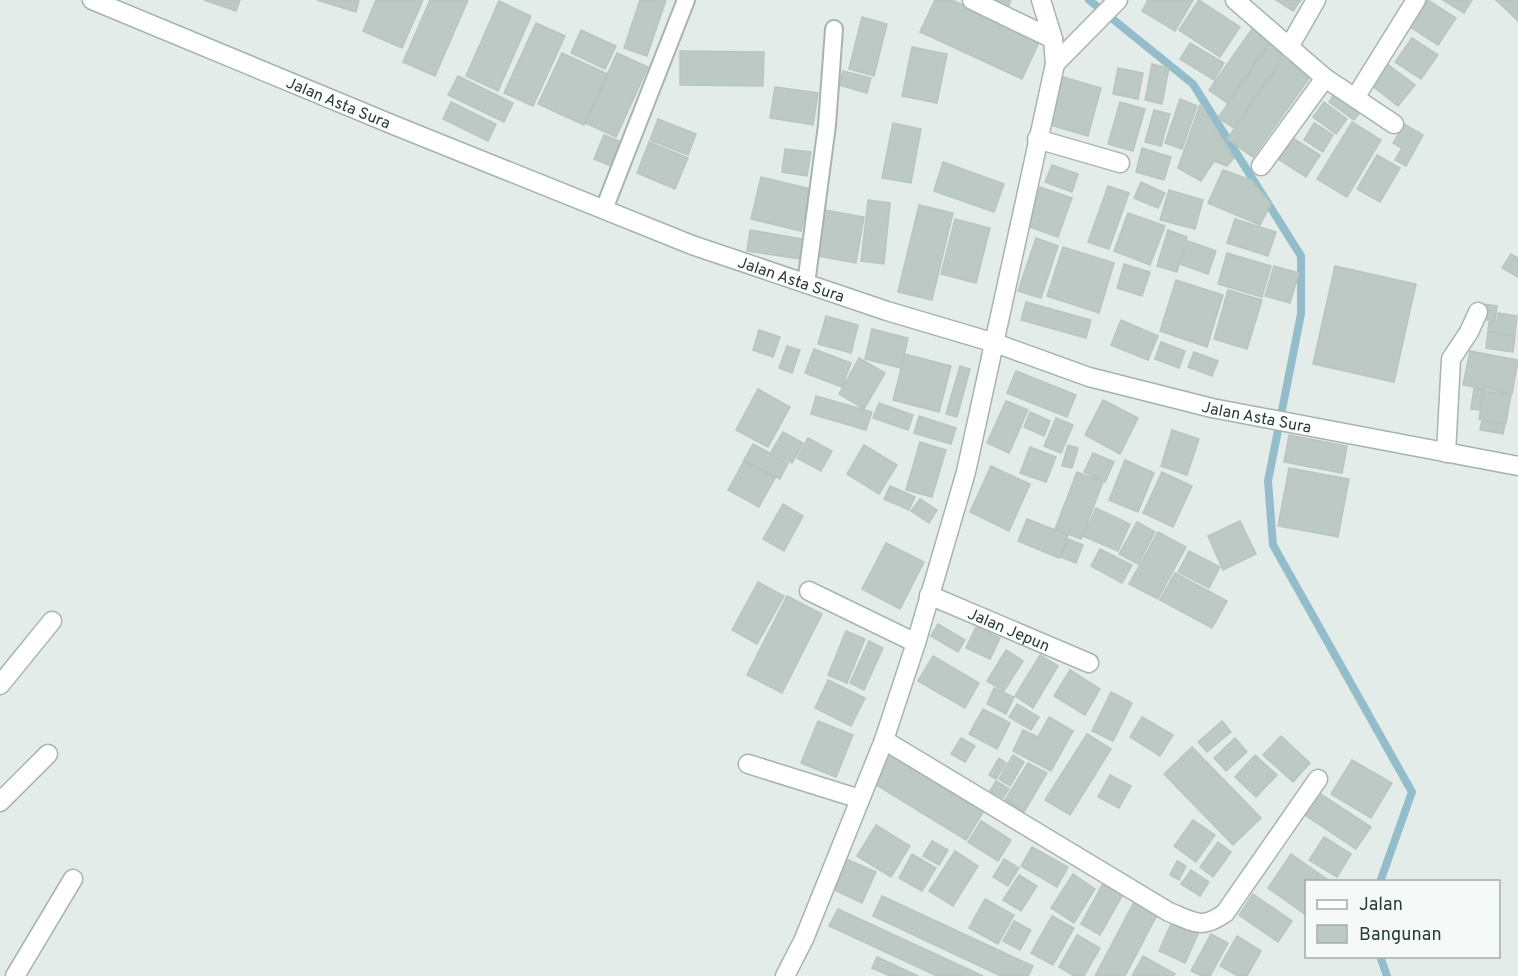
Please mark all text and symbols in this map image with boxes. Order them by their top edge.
street label: Jalan Asta Sura [283,74,393,135]
street label: Jalan Asta Sura [735,253,847,308]
street label: Jalan Asta Sura [1199,398,1313,439]
street label: Jalan Jepun [964,605,1052,657]
legend [1305,880,1500,958]
text: Jalan [1359,894,1403,917]
text: Bangunan [1359,924,1442,947]

